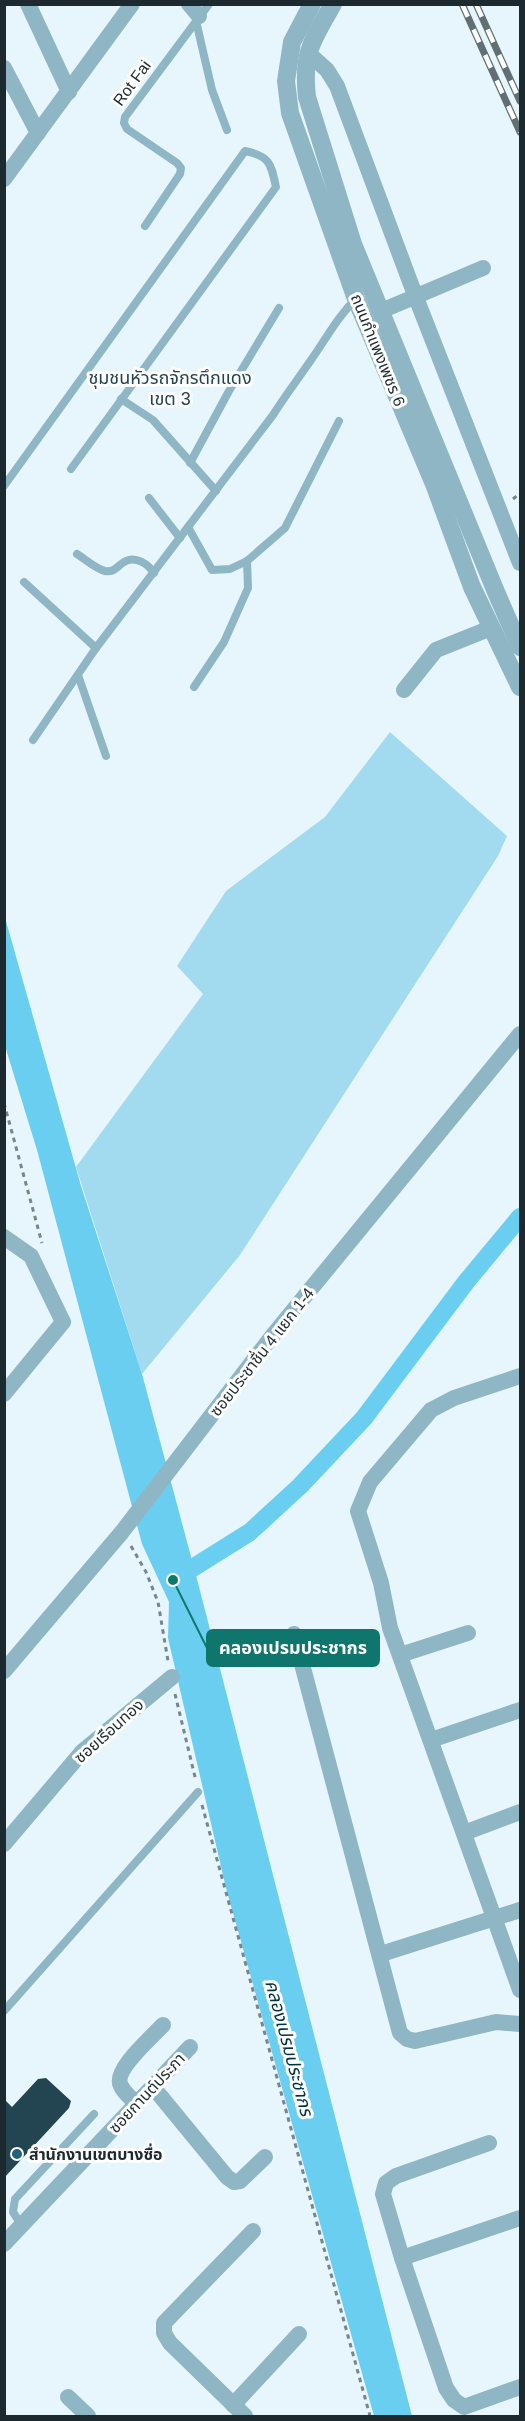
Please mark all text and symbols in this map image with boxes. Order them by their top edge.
street label: Rot Fai [110,57,154,109]
street label: ถนนกำแพงเพชร 6 [348,291,408,409]
district label: ชุมชนหัวรถจักรตึกแดง เขต 3 [88,368,252,409]
street label: ซอยประชาชื่น 4 แยก 1-4 [204,1283,317,1419]
callout: คลองเปรมประชากร [207,1630,379,1666]
text: คลองเปรมประชากร [219,1638,367,1658]
street label: ซอยเรือนทอง [71,1696,147,1766]
water label: คลองเปรมประชากร [261,1978,317,2119]
street label: ซอยกานต์ประภา [106,2050,188,2136]
place label: สำนักงานเขตบางซื่อ [29,2143,163,2163]
marker: สำนักงานเขตบางซื่อ [10,2147,24,2161]

